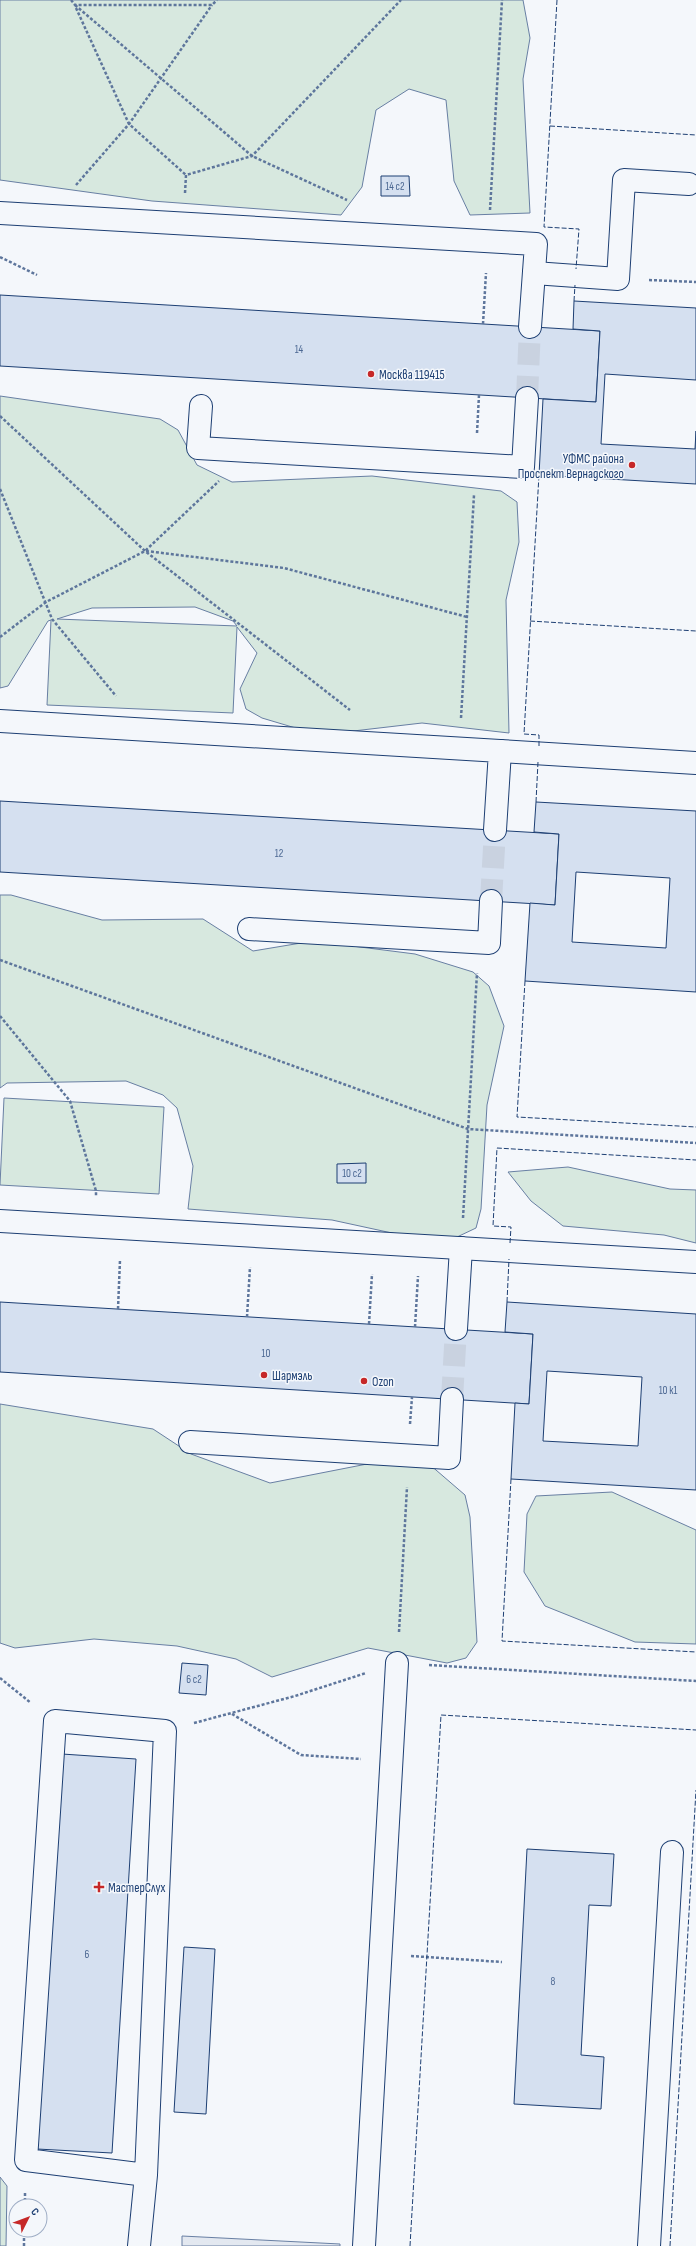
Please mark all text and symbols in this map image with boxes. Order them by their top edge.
house number: 14 с2 [385,180,405,193]
house number: 14 [295,343,304,356]
place label: Москва 119415 [379,367,445,383]
marker: Москва 119415 [366,369,376,379]
place label: УФМС района Проспект Вернадского [518,451,624,482]
marker: УФМС района Проспект Вернадского [627,460,637,470]
house number: 12 [275,847,284,860]
house number: 10 с2 [342,1167,362,1180]
house number: 10 [262,1347,270,1360]
place label: Шармэль [272,1368,312,1384]
marker: Шармэль [259,1370,269,1380]
place label: Ozon [372,1374,394,1390]
marker: Ozon [359,1376,369,1386]
house number: 10 к1 [659,1384,677,1397]
house number: 6 с2 [186,1673,202,1686]
place label: МастерСлух [108,1880,166,1896]
marker: МастерСлух [93,1881,105,1893]
house number: 6 [85,1948,90,1961]
house number: 8 [551,1975,556,1988]
north arrow [8,2198,48,2238]
text: С [28,2205,42,2218]

